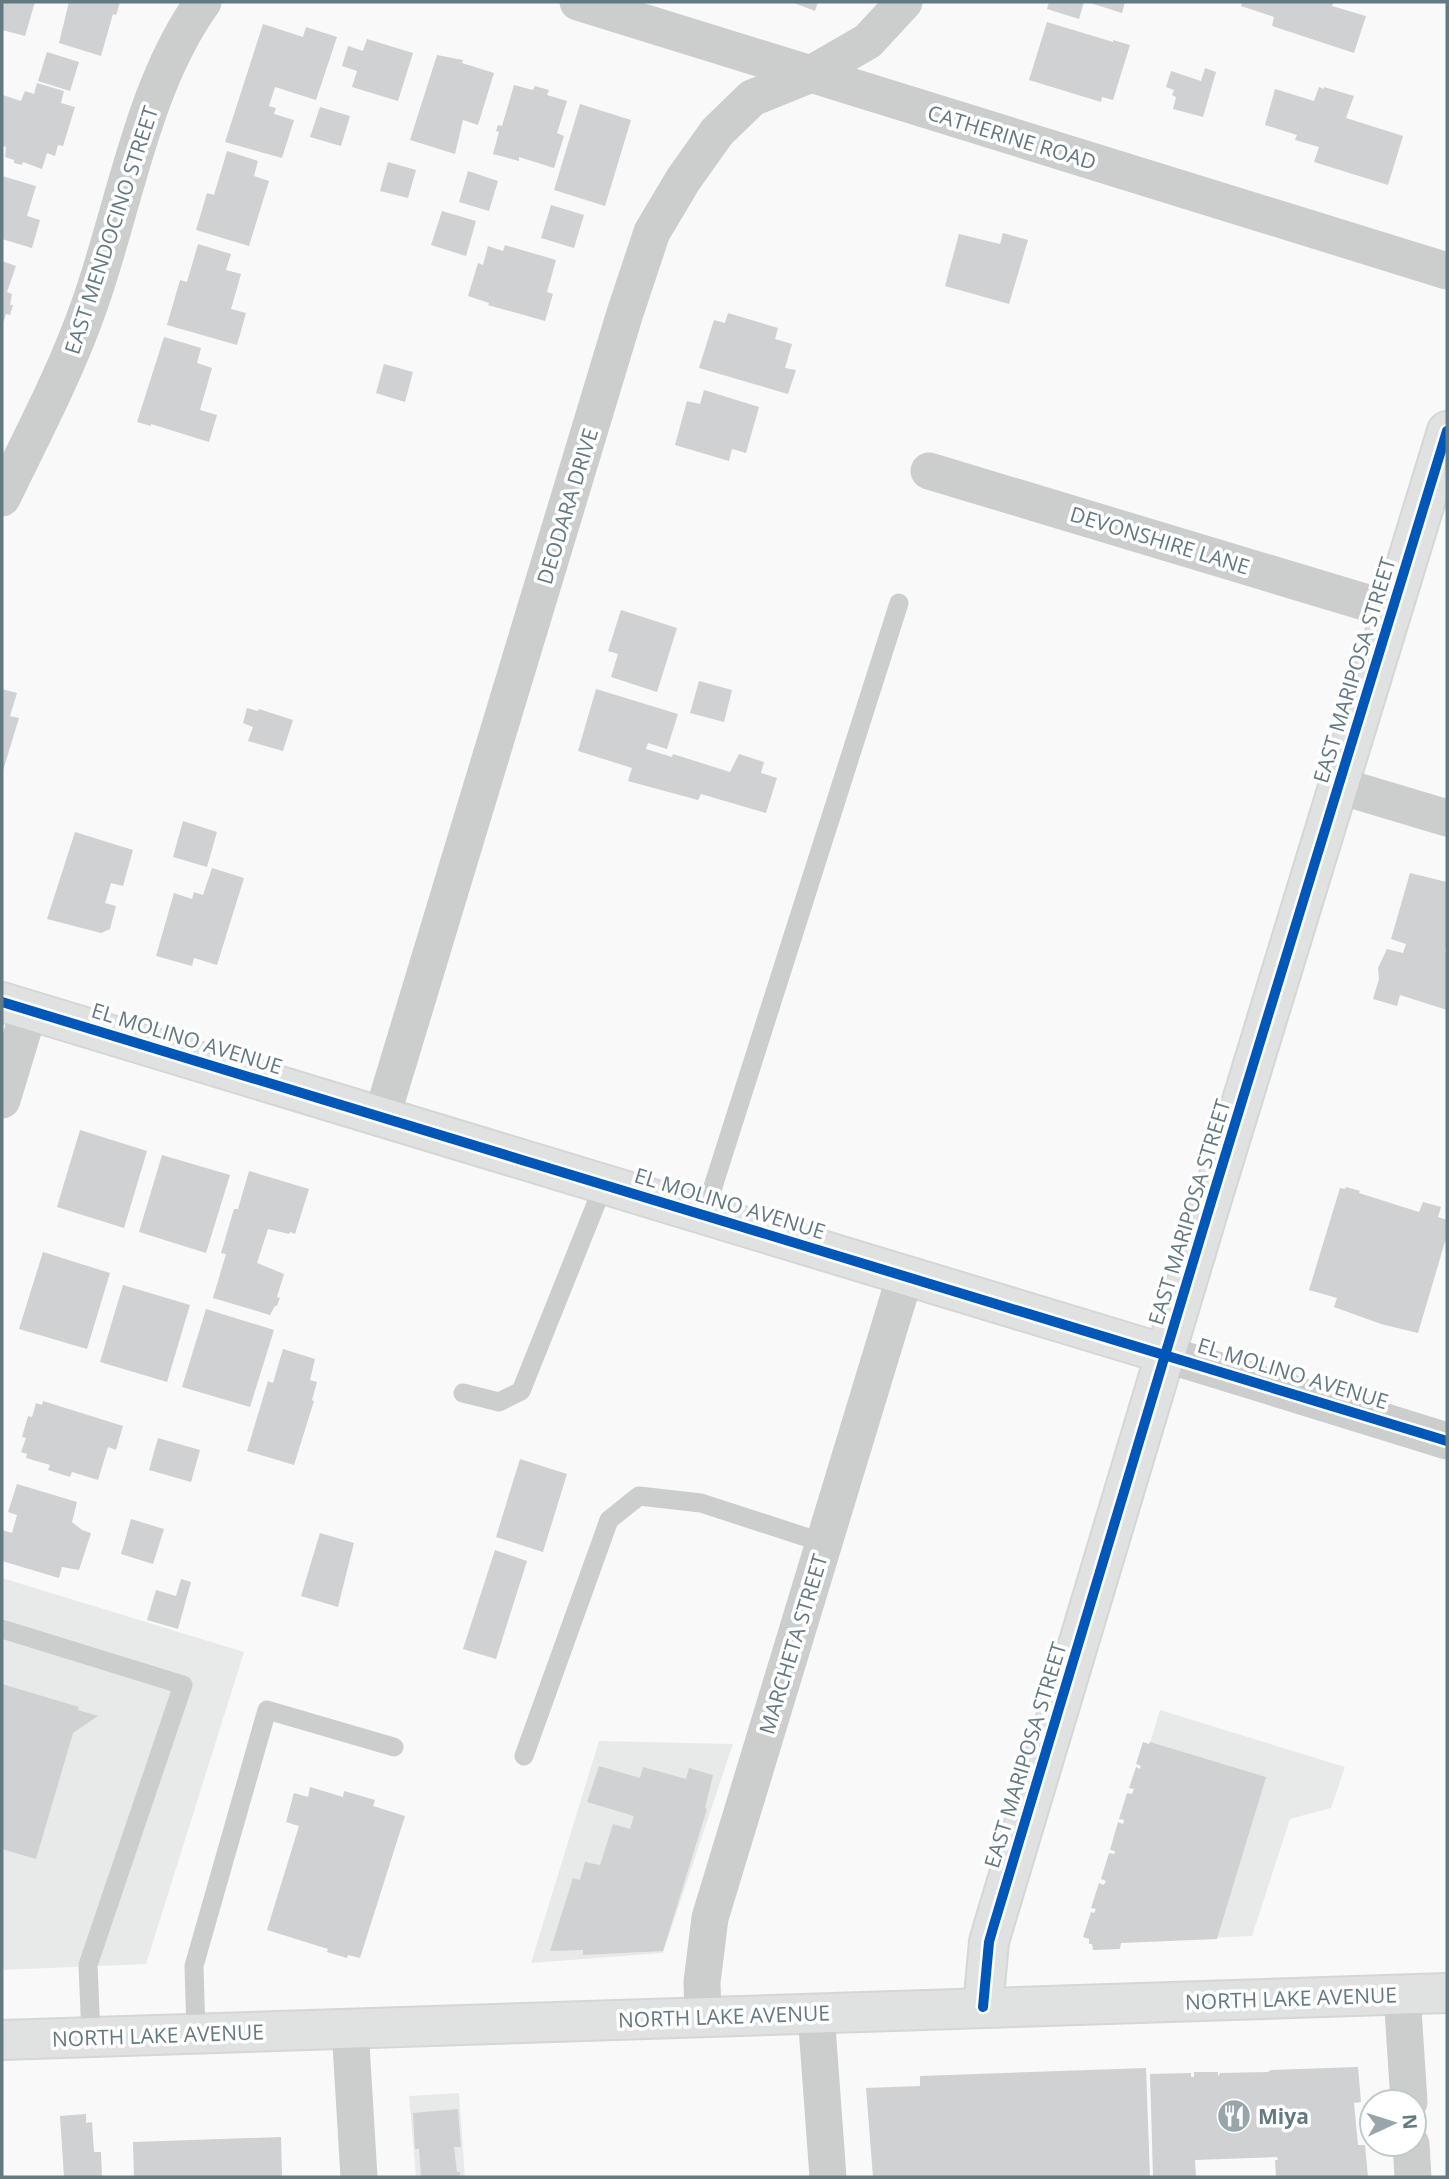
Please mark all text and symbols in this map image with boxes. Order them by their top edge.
street label: CATHERINE ROAD [924,98,1100,176]
street label: EAST MENDOCINO STREET [58,102,164,358]
street label: DEODARA DRIVE [530,425,604,587]
street label: DEVONSHIRE LANE [1067,499,1253,581]
street label: EAST MARIPOSA STREET [1306,553,1402,786]
street label: EL MOLINO AVENUE [88,996,286,1080]
street label: EAST MARIPOSA STREET [1141,1095,1237,1328]
street label: EL MOLINO AVENUE [631,1161,829,1245]
street label: EL MOLINO AVENUE [1194,1331,1392,1415]
street label: MARCHETA STREET [752,1550,834,1737]
street label: EAST MARIPOSA STREET [977,1638,1073,1871]
street label: NORTH LAKE AVENUE [1185,1980,1397,2016]
street label: NORTH LAKE AVENUE [618,1998,830,2034]
street label: NORTH LAKE AVENUE [52,2017,264,2053]
north arrow [1358,2088,1428,2158]
restaurant icon: Miya [1215,2097,1253,2135]
place label: Miya [1258,2102,1309,2130]
text: N [1396,2113,1423,2130]

